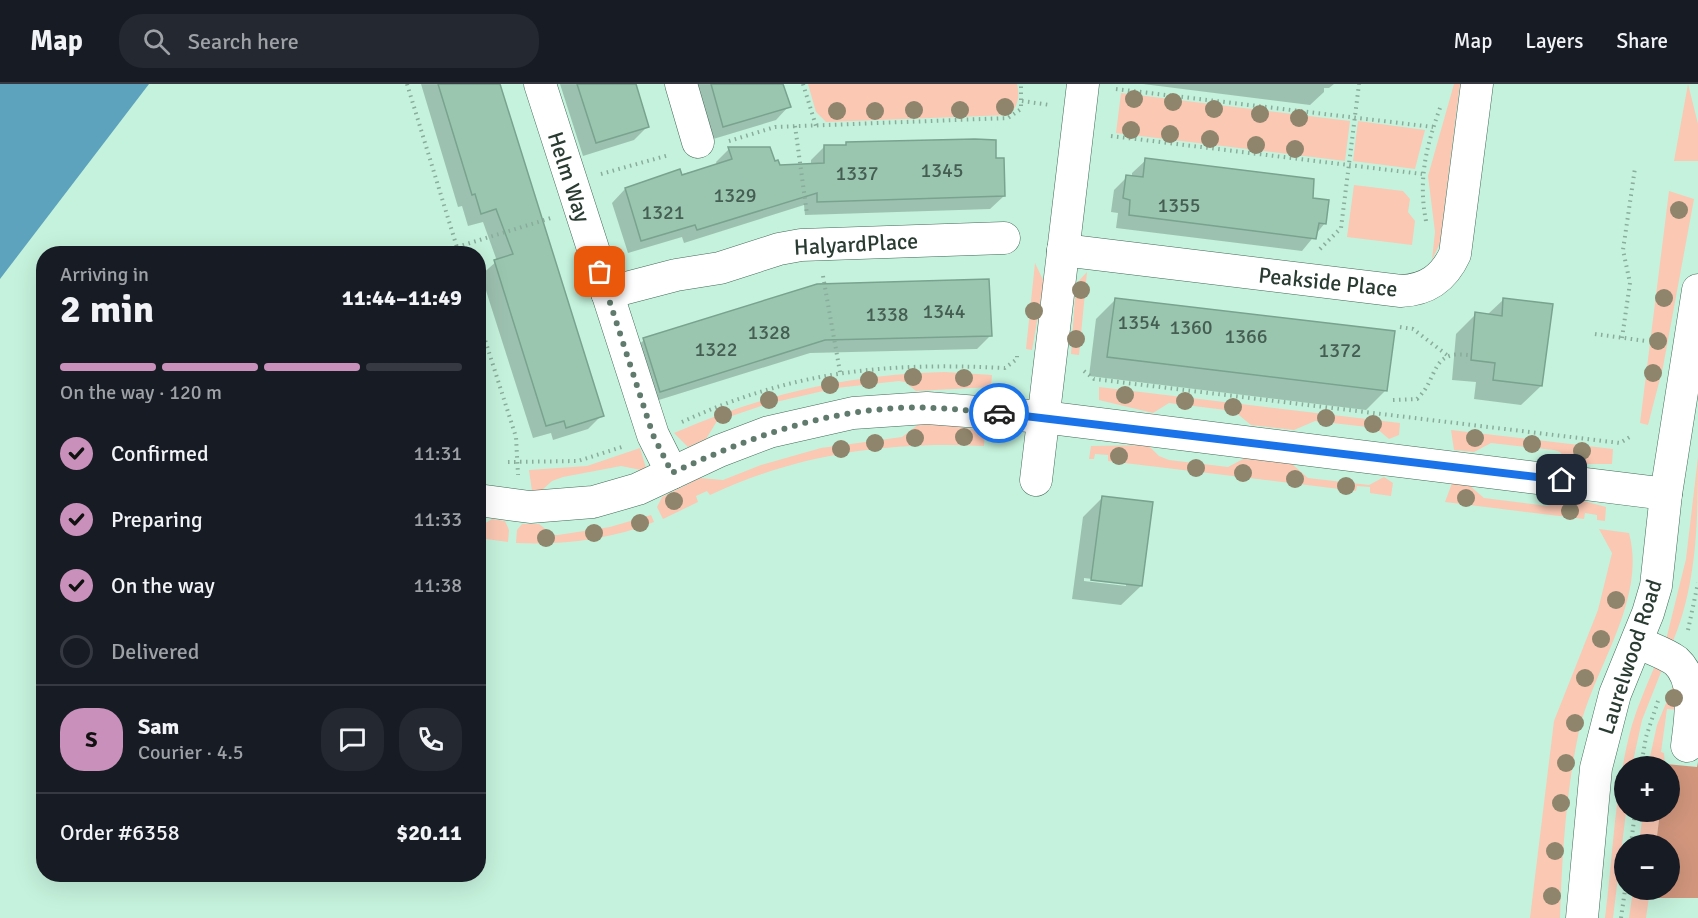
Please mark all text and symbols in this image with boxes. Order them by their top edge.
search box [119,14,539,68]
text: Map [30,24,83,58]
icon: search [140,25,173,58]
text: Search here [188,28,299,55]
text: Map [1454,28,1492,54]
text: Layers [1525,28,1583,54]
text: Share [1616,28,1668,54]
street label: Helm Way [542,128,597,226]
house number: 1345 [920,158,964,183]
house number: 1337 [835,161,879,186]
house number: 1329 [713,183,757,208]
house number: 1355 [1157,193,1201,218]
house number: 1321 [641,200,685,225]
street label: HalyardPlace [793,227,919,261]
pin [574,246,625,297]
icon: bag [583,255,616,288]
street label: Peakside Place [1257,261,1399,303]
text: Arriving in [60,262,149,287]
text: 11:44–11:49 [342,284,462,311]
text: 2 min [60,285,154,333]
house number: 1344 [922,299,966,324]
house number: 1338 [865,302,909,327]
house number: 1354 [1117,310,1161,335]
house number: 1360 [1169,315,1213,340]
house number: 1328 [747,320,791,345]
house number: 1366 [1224,324,1268,349]
house number: 1322 [694,337,738,362]
house number: 1372 [1318,338,1362,363]
text: On the way · 120 m [60,380,222,405]
courier [969,383,1029,443]
icon: car [983,397,1016,430]
icon: check [60,437,93,470]
text: Confirmed [111,440,209,467]
text: 11:31 [413,441,462,466]
pin [1536,454,1587,505]
icon: home [1545,463,1578,496]
icon: check [60,503,93,536]
text: Preparing [111,506,203,533]
text: 11:33 [413,507,462,532]
icon: check [60,569,93,602]
text: On the way [111,572,215,599]
text: 11:38 [413,573,462,598]
street label: Laurelwood Road [1592,576,1668,738]
text: Delivered [111,638,199,665]
button: chat [321,708,384,771]
button: phone [399,708,462,771]
text: Sam [138,713,179,740]
text: S [85,726,98,753]
text: Courier · 4.5 [138,740,244,765]
map controls [1614,756,1680,900]
button: + [1614,756,1680,822]
text: Order #6358 [60,819,180,846]
text: $20.11 [396,819,462,846]
button: − [1614,834,1680,900]

